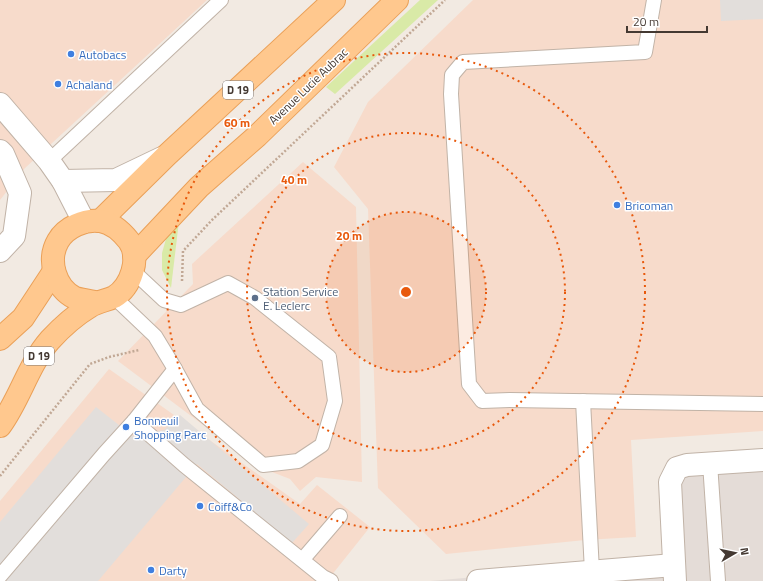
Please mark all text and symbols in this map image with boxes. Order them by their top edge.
scale bar [627,8,707,34]
text: 20 m [633,12,659,31]
street label: Avenue Lucie Aubrac [264,43,352,129]
place label: Autobacs [79,45,127,64]
marker: Autobacs [66,49,76,59]
place label: Achaland [66,75,112,94]
marker: Achaland [53,79,63,89]
road number: D 19 [223,81,253,99]
text: 60 m [224,113,250,132]
text: 40 m [281,170,307,189]
place label: Bricoman [625,196,673,215]
marker: Bricoman [612,200,622,210]
text: 20 m [336,226,362,245]
place label: Station Service E. Leclerc [263,282,338,315]
centre of rings [399,285,413,299]
marker: Station Service E. Leclerc [250,293,260,303]
road number: D 19 [24,347,54,365]
place label: Bonneuil Shopping Parc [134,411,206,444]
marker: Bonneuil Shopping Parc [121,422,131,432]
place label: Coiff&Co [208,497,252,516]
marker: Coiff&Co [195,501,205,511]
north arrow [715,533,755,573]
text: N [736,546,753,556]
place label: Darty [159,561,187,580]
marker: Darty [146,565,156,575]

